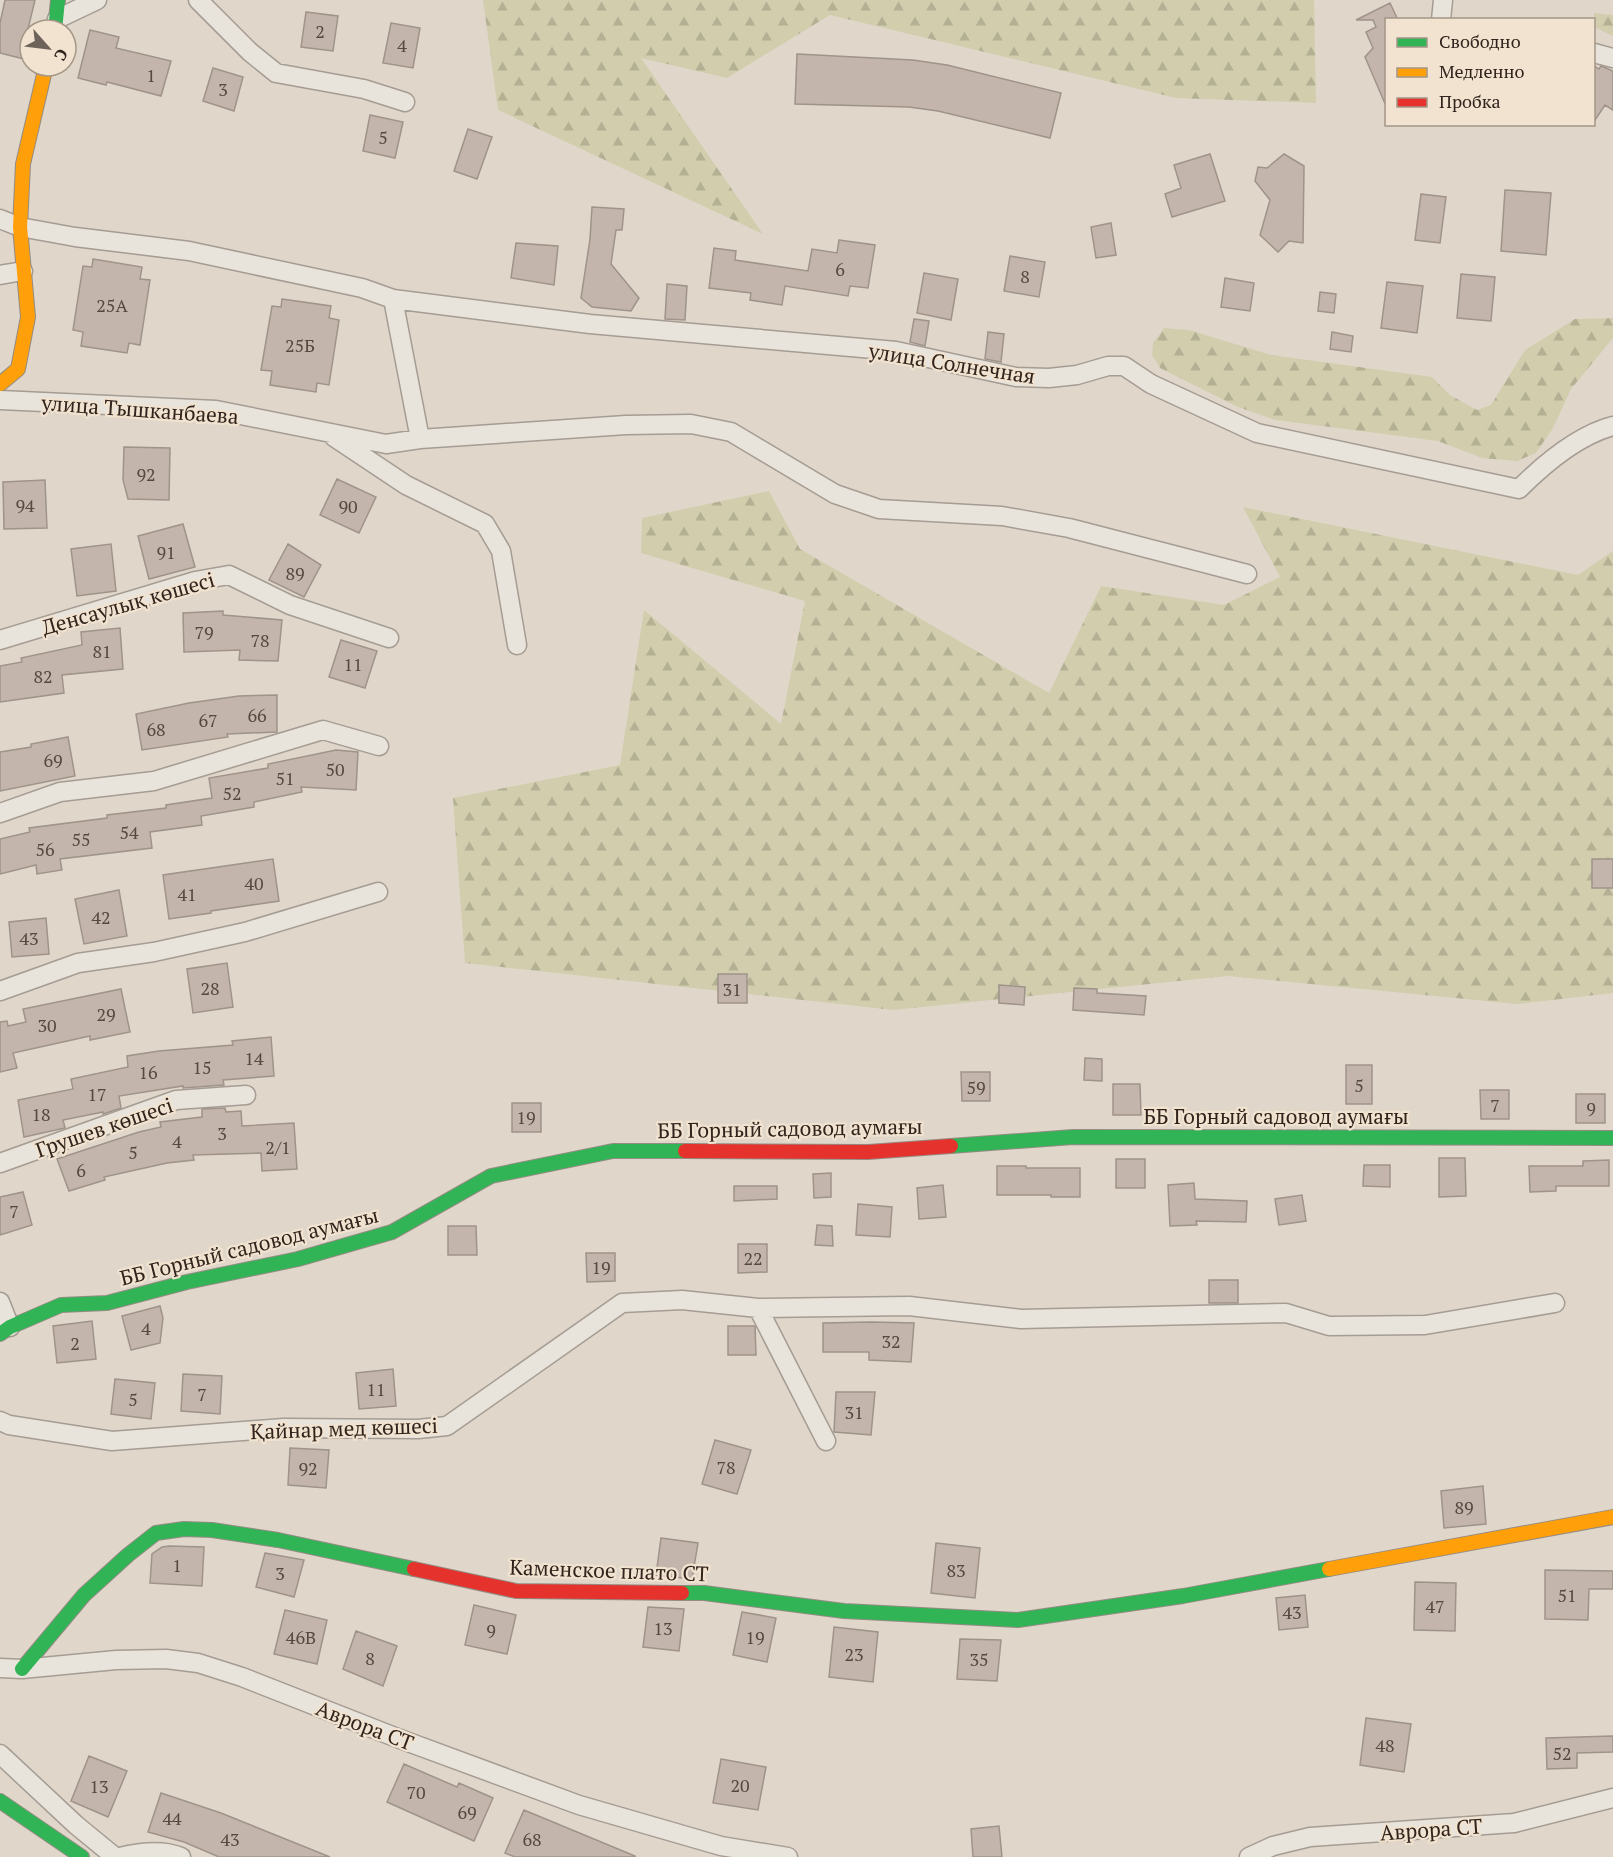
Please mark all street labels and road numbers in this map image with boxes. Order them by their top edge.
street label: улица Солнечная [866,336,1037,390]
street label: улица Тышканбаева [40,388,240,430]
street label: Денсаулық көшесі [38,565,218,641]
street label: Грушев көшесі [32,1090,176,1164]
street label: ББ Горный садовод аумағы [1143,1102,1409,1130]
street label: ББ Горный садовод аумағы [657,1112,923,1144]
street label: ББ Горный садовод аумағы [117,1200,381,1292]
street label: Қайнар мед көшесі [250,1411,438,1445]
street label: Каменское плато СТ [509,1553,709,1587]
street label: Аврора СТ [312,1694,418,1756]
street label: Аврора СТ [1379,1811,1483,1847]

